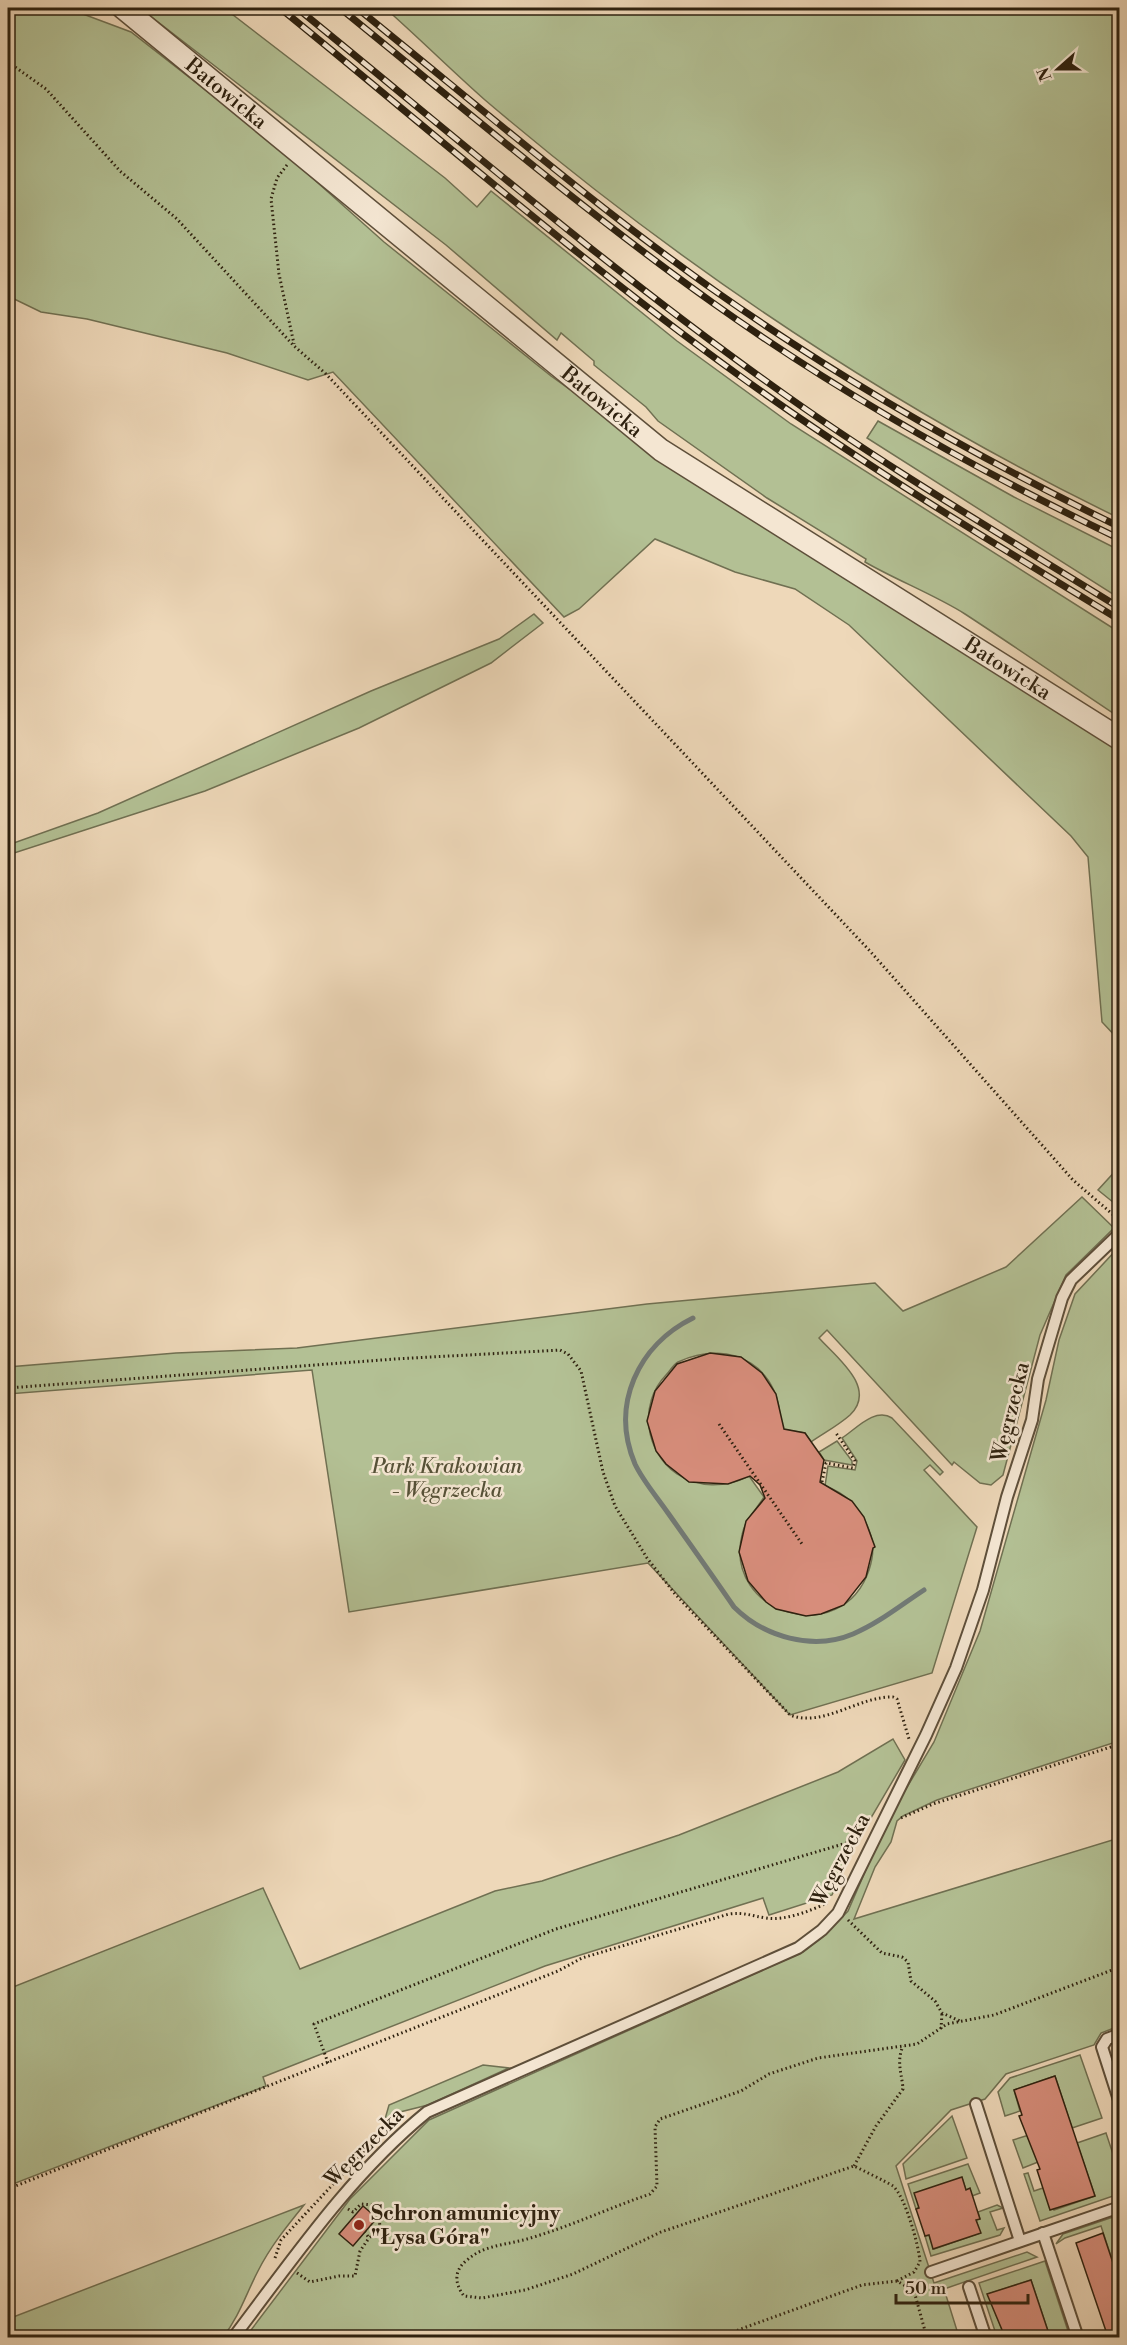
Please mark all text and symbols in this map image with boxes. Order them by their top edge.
north arrow [1028,39,1088,99]
street label: Batowicka [179,52,272,135]
text: N [1033,64,1057,84]
street label: Batowicka [554,360,648,444]
street label: Batowicka [958,631,1056,707]
street label: Węgrzecka [986,1359,1036,1466]
park label: Park Krakowian - Węgrzecka [371,1454,523,1504]
street label: Węgrzecka [805,1809,877,1913]
street label: Węgrzecka [319,2102,410,2194]
place label: Schron amunicyjny "Łysa Góra" [371,2201,561,2251]
marker: Schron amunicyjny "Łysa Góra" [352,2218,366,2232]
scale bar [896,2267,1028,2305]
text: 50 m [905,2277,947,2300]

